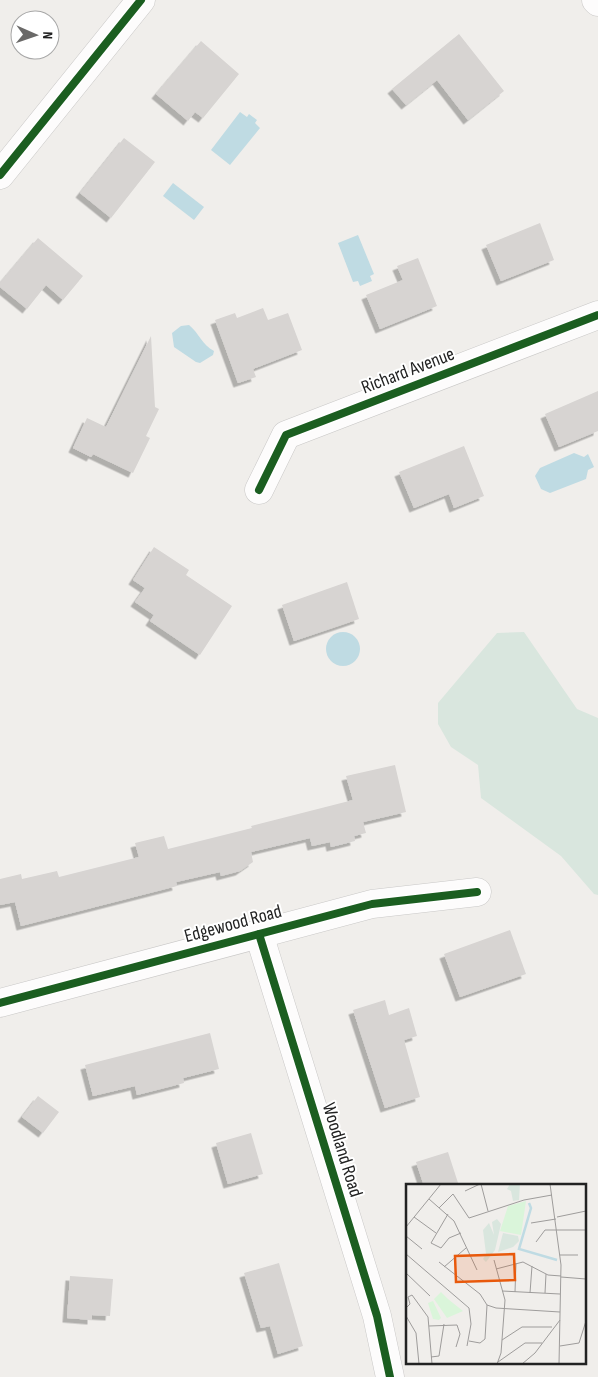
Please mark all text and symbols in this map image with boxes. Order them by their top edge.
north arrow [10,10,60,60]
text: N [39,31,56,39]
street label: Richard Avenue [358,343,458,399]
street label: Edgewood Road [182,900,284,948]
street label: Woodland Road [317,1100,367,1200]
inset map [406,1184,586,1364]

